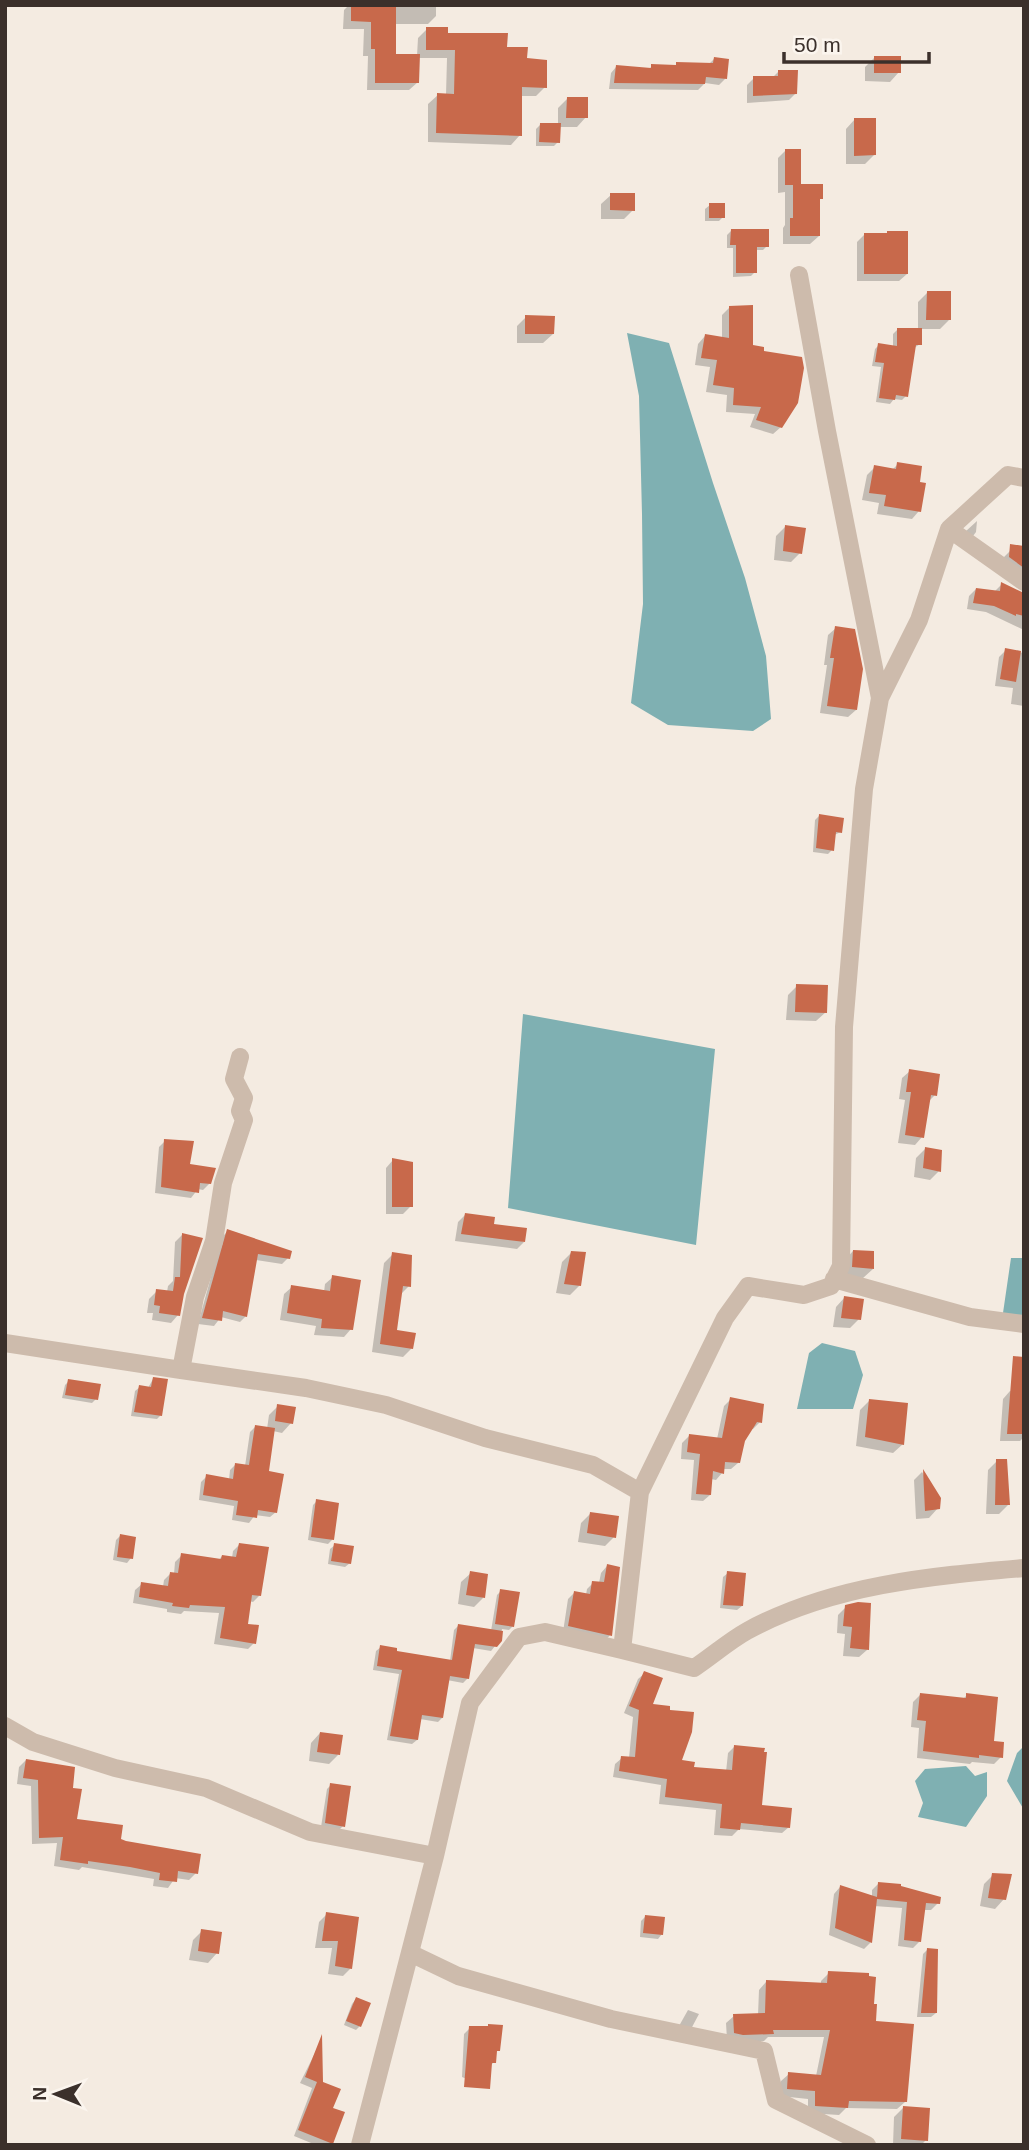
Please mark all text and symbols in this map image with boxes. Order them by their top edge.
scale bar [784,21,929,65]
text: 50 m [794,33,841,56]
north arrow [21,2059,91,2129]
text: N [29,2087,50,2101]

